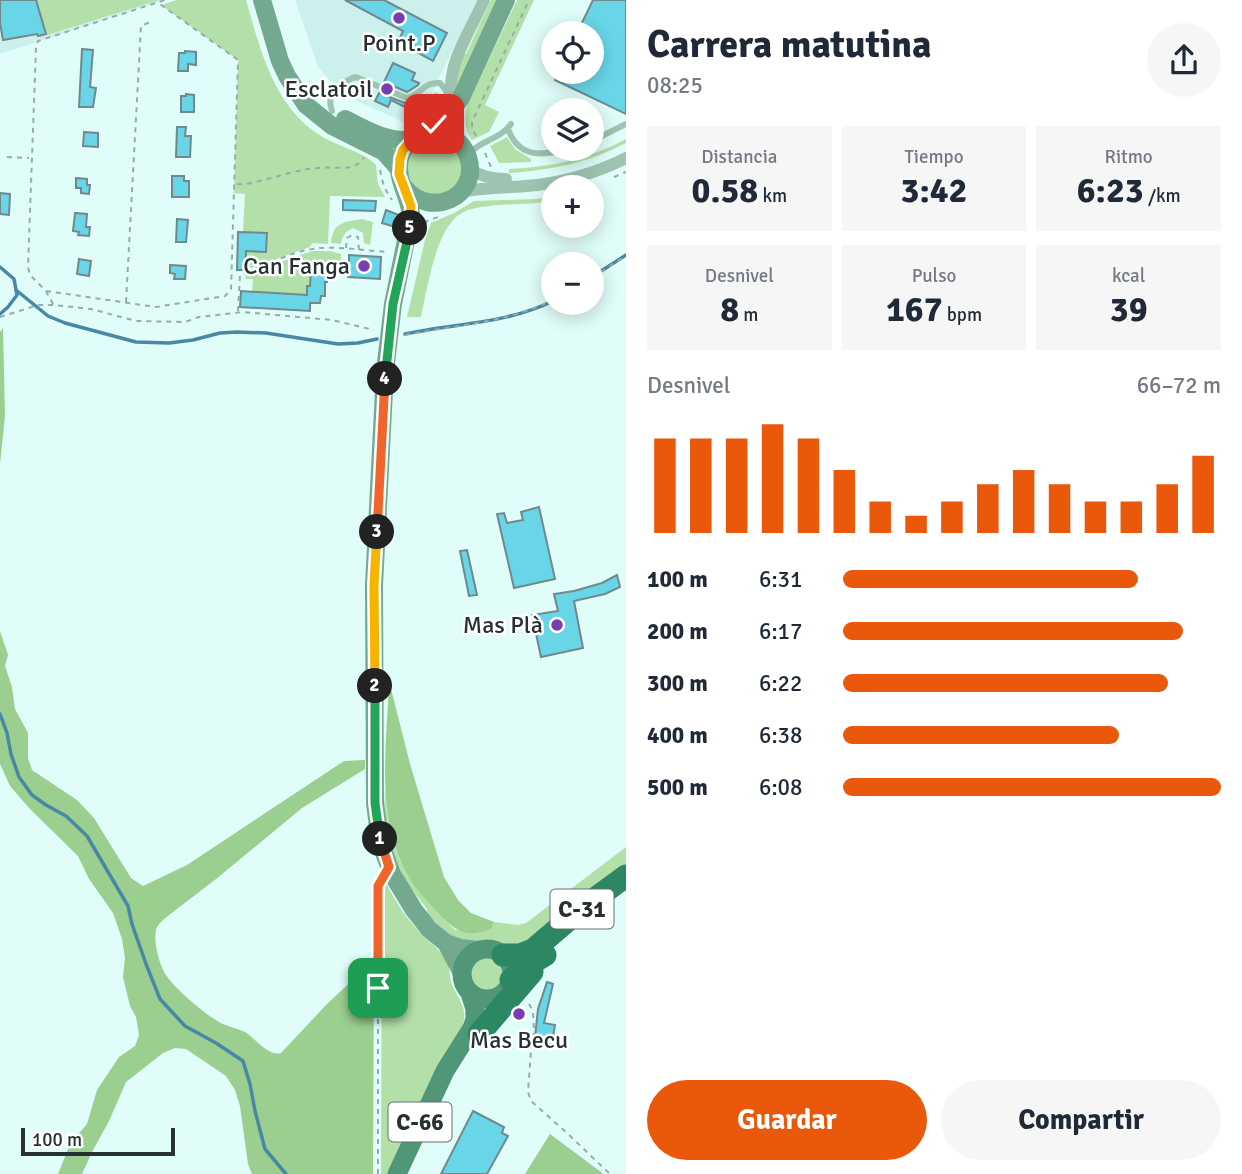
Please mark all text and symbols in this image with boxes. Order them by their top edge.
marker: Point.P [391,10,407,26]
map controls [541,21,604,315]
button: locate [541,21,604,84]
text: Carrera matutina [647,21,932,68]
button: share [1147,23,1221,97]
place label: Point.P [362,28,436,58]
text: 08:25 [647,71,703,100]
place label: Esclatoil [284,74,373,104]
marker: Esclatoil [379,81,395,97]
pin [404,94,464,154]
button: layers [541,98,604,161]
icon: check [415,105,453,143]
text: Distancia [701,145,778,169]
text: Tiempo [904,145,964,169]
text: Ritmo [1105,145,1153,169]
text: 0.58 [692,169,758,212]
text: 3:42 [900,169,968,212]
text: 6:23 [1077,169,1144,212]
button: + [541,175,604,238]
text: km [758,184,787,208]
text: /km [1144,184,1181,208]
pin: 5 [392,210,428,246]
text: 5 [404,215,415,239]
place label: Can Fanga [243,251,350,281]
button: − [541,252,604,315]
marker: Can Fanga [356,258,372,274]
text: Desnivel [705,264,774,288]
text: Pulso [912,264,956,288]
text: kcal [1112,264,1145,288]
text: 8 [720,288,739,331]
text: 167 [886,288,943,331]
text: 39 [1110,288,1148,331]
text: m [739,303,758,327]
text: bpm [943,303,982,327]
pin: 4 [368,362,402,396]
text: 4 [379,366,390,390]
text: Desnivel [647,371,730,400]
text: 66–72 m [1137,371,1221,400]
pin: 3 [360,514,394,550]
text: 3 [371,519,382,543]
text: 100 m [647,565,708,594]
text: 6:31 [759,565,802,594]
place label: Mas Plà [463,610,543,640]
marker: Mas Plà [549,617,565,633]
text: 200 m [647,617,708,646]
text: 6:17 [759,617,802,646]
pin: 2 [358,668,392,704]
text: 300 m [647,669,708,698]
text: 6:22 [759,669,802,698]
text: 2 [369,673,380,697]
text: 400 m [647,721,708,750]
text: 6:38 [759,721,802,750]
text: 500 m [647,773,708,802]
text: 6:08 [759,773,802,802]
pin: 1 [362,822,398,856]
text: 1 [374,826,385,850]
road number: C-31 [550,890,614,928]
pin [348,958,408,1018]
icon: arrive [359,969,397,1007]
marker: Mas Becu [511,1006,527,1022]
place label: Mas Becu [470,1025,568,1055]
button: Guardar [647,1080,927,1160]
button: Compartir [941,1080,1221,1160]
road number: C-66 [388,1102,452,1142]
scale bar [21,1125,175,1157]
text: 100 m [32,1128,82,1152]

